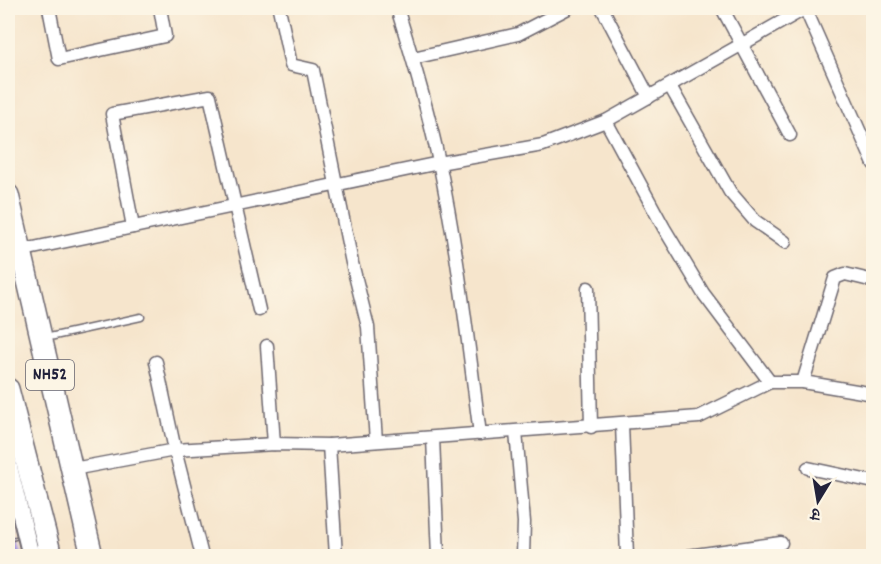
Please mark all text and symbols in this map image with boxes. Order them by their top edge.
road number: NH52 [26,360,74,390]
north arrow [788,471,848,531]
text: उ [808,501,823,526]

